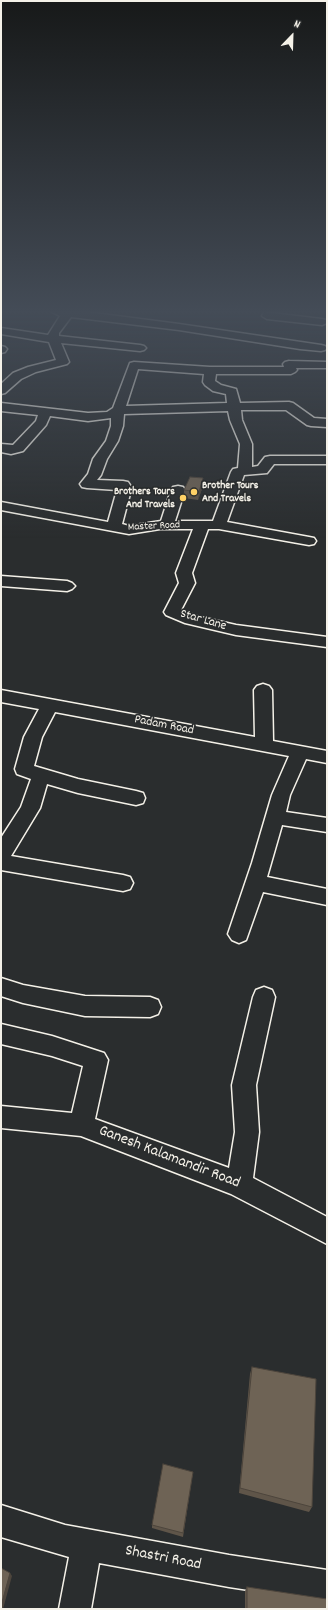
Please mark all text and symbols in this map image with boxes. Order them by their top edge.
north arrow [272,16,312,56]
text: N [291,17,302,33]
place label: Brother Tours And Travels [202,479,258,505]
place label: Brothers Tours And Travels [114,485,175,511]
marker: Brother Tours And Travels [189,487,199,497]
marker: Brothers Tours And Travels [178,493,188,503]
street label: Master Road [128,519,180,535]
street label: Star Lane [178,607,228,635]
street label: Padam Road [133,713,195,739]
street label: Ganesh Kalamandir Road [96,1122,242,1194]
street label: Shastri Road [123,1542,203,1576]

